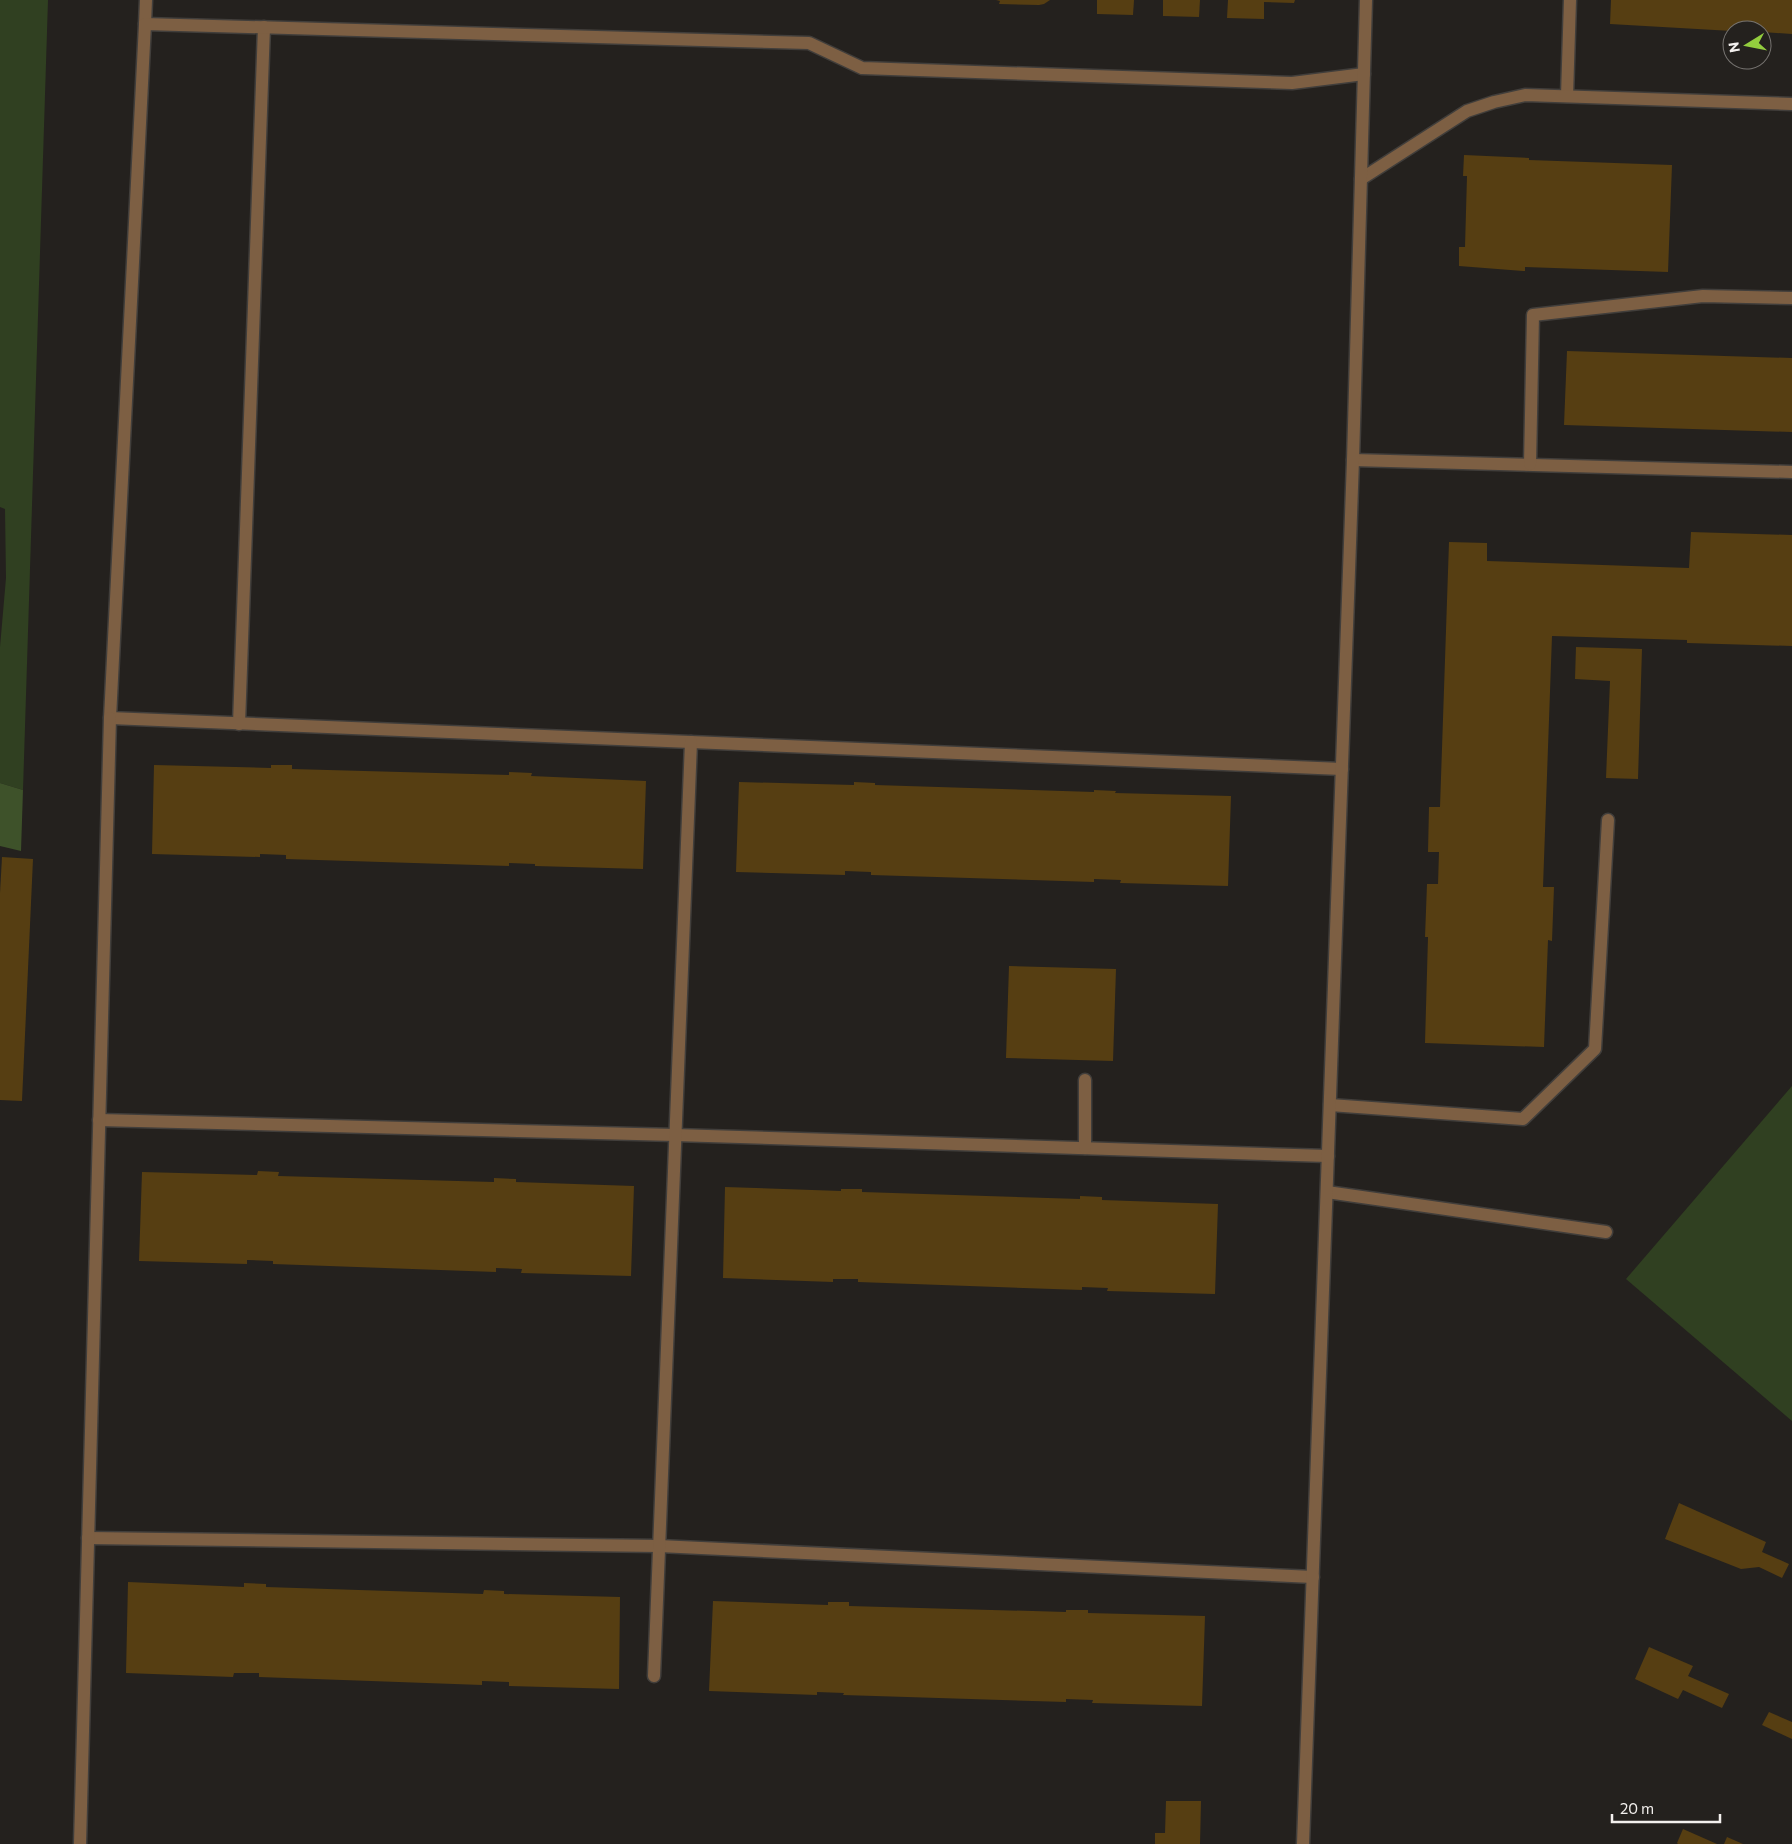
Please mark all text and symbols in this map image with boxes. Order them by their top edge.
north arrow [1722,20,1772,70]
text: N [1724,41,1743,54]
scale bar [1612,1792,1720,1824]
text: 20 m [1620,1799,1654,1817]

